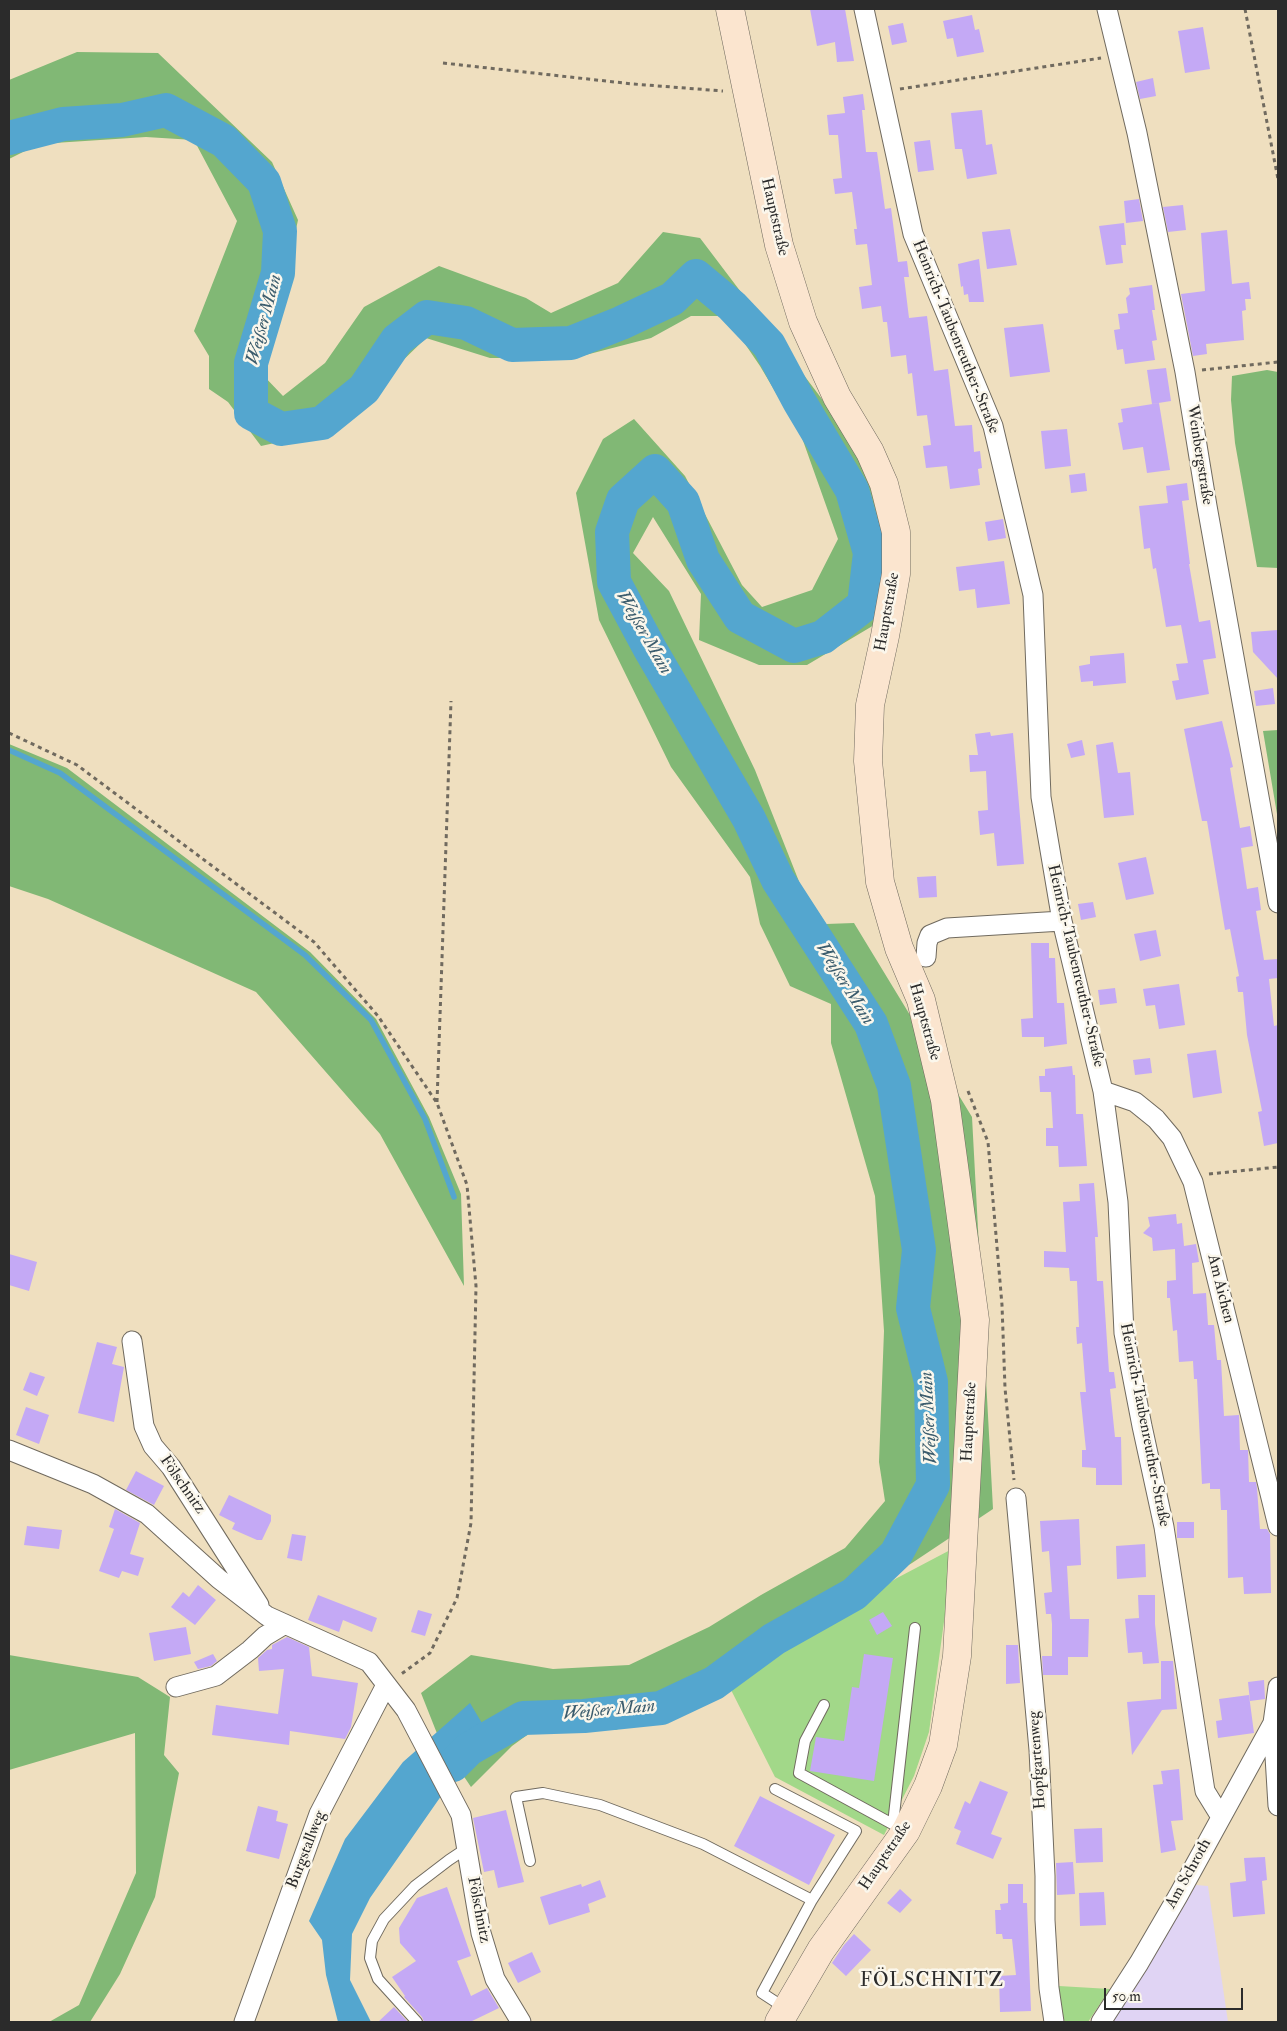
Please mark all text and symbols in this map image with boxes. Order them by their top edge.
street label: Hauptstraße [756,176,792,258]
street label: Heinrich-Taubenreuther-Straße [907,237,1003,437]
water label: Weißer Main [243,272,287,368]
street label: Weinbergstraße [1182,404,1216,506]
street label: Hauptstraße [872,571,904,653]
water label: Weißer Main [610,587,676,679]
street label: Heinrich-Taubenreuther-Straße [1042,863,1108,1069]
water label: Weißer Main [810,939,878,1029]
street label: Hauptstraße [904,981,944,1063]
street label: Am Aichen [1202,1253,1238,1325]
street label: Heinrich-Taubenreuther-Straße [1115,1321,1173,1529]
water label: Weißer Main [917,1371,943,1465]
street label: Hauptstraße [958,1382,982,1462]
street label: Fölschnitz [155,1452,209,1518]
water label: Weißer Main [562,1696,656,1726]
street label: Hopfgartenweg [1025,1710,1051,1810]
street label: Burgstallweg [283,1808,331,1892]
street label: Hauptstraße [856,1818,916,1894]
street label: Am Schroth [1162,1836,1216,1912]
street label: Fölschnitz [462,1875,494,1945]
district label: FÖLSCHNITZ [859,1971,1005,1993]
scale bar [1107,1978,1246,2010]
text: 50 m [1112,1987,1141,2006]

